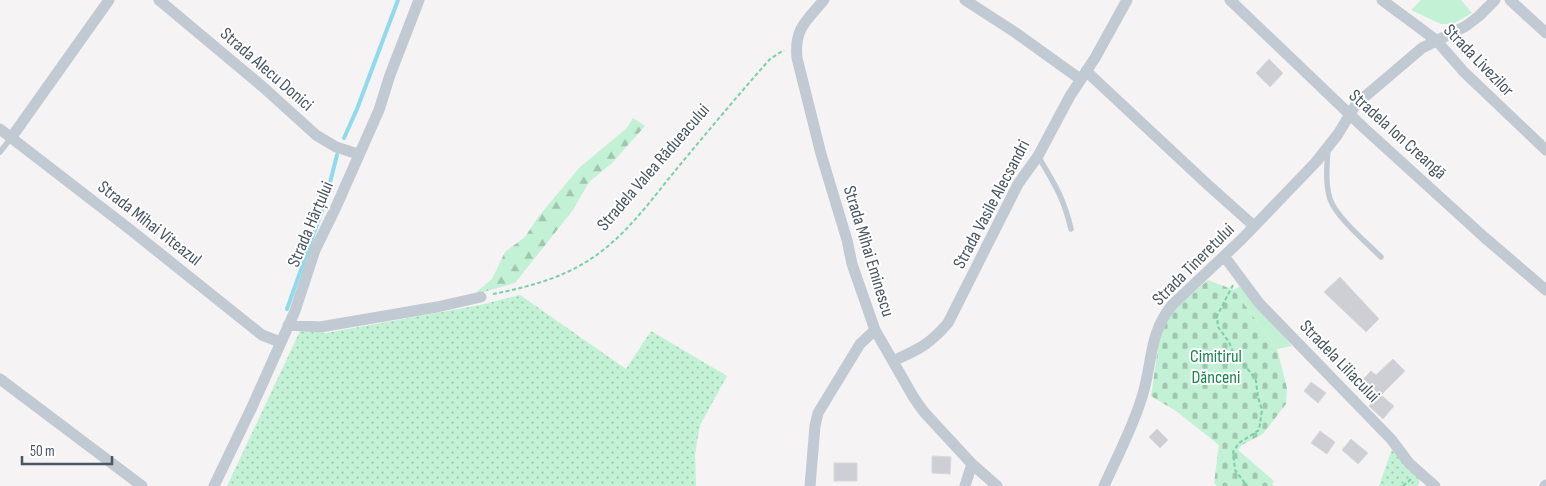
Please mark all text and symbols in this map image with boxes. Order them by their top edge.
street label: Strada Livezilor [1439,20,1518,101]
street label: Strada Alecu Donici [216,23,317,115]
street label: Stradela Ion Creangă [1345,85,1451,184]
street label: Stradela Valea Rădueacului [593,100,714,235]
street label: Strada Vasile Alecsandri [949,136,1034,272]
street label: Strada Mihai Viteazul [94,176,206,270]
street label: Strada Hârțului [283,178,338,270]
street label: Strada Mihai Eminescu [839,183,898,319]
street label: Strada Tineretului [1148,219,1239,310]
street label: Stradela Liliacului [1295,316,1384,407]
park label: Cimitirul Dănceni [1190,346,1242,388]
scale bar [22,434,112,466]
text: 50 m [30,442,55,461]

